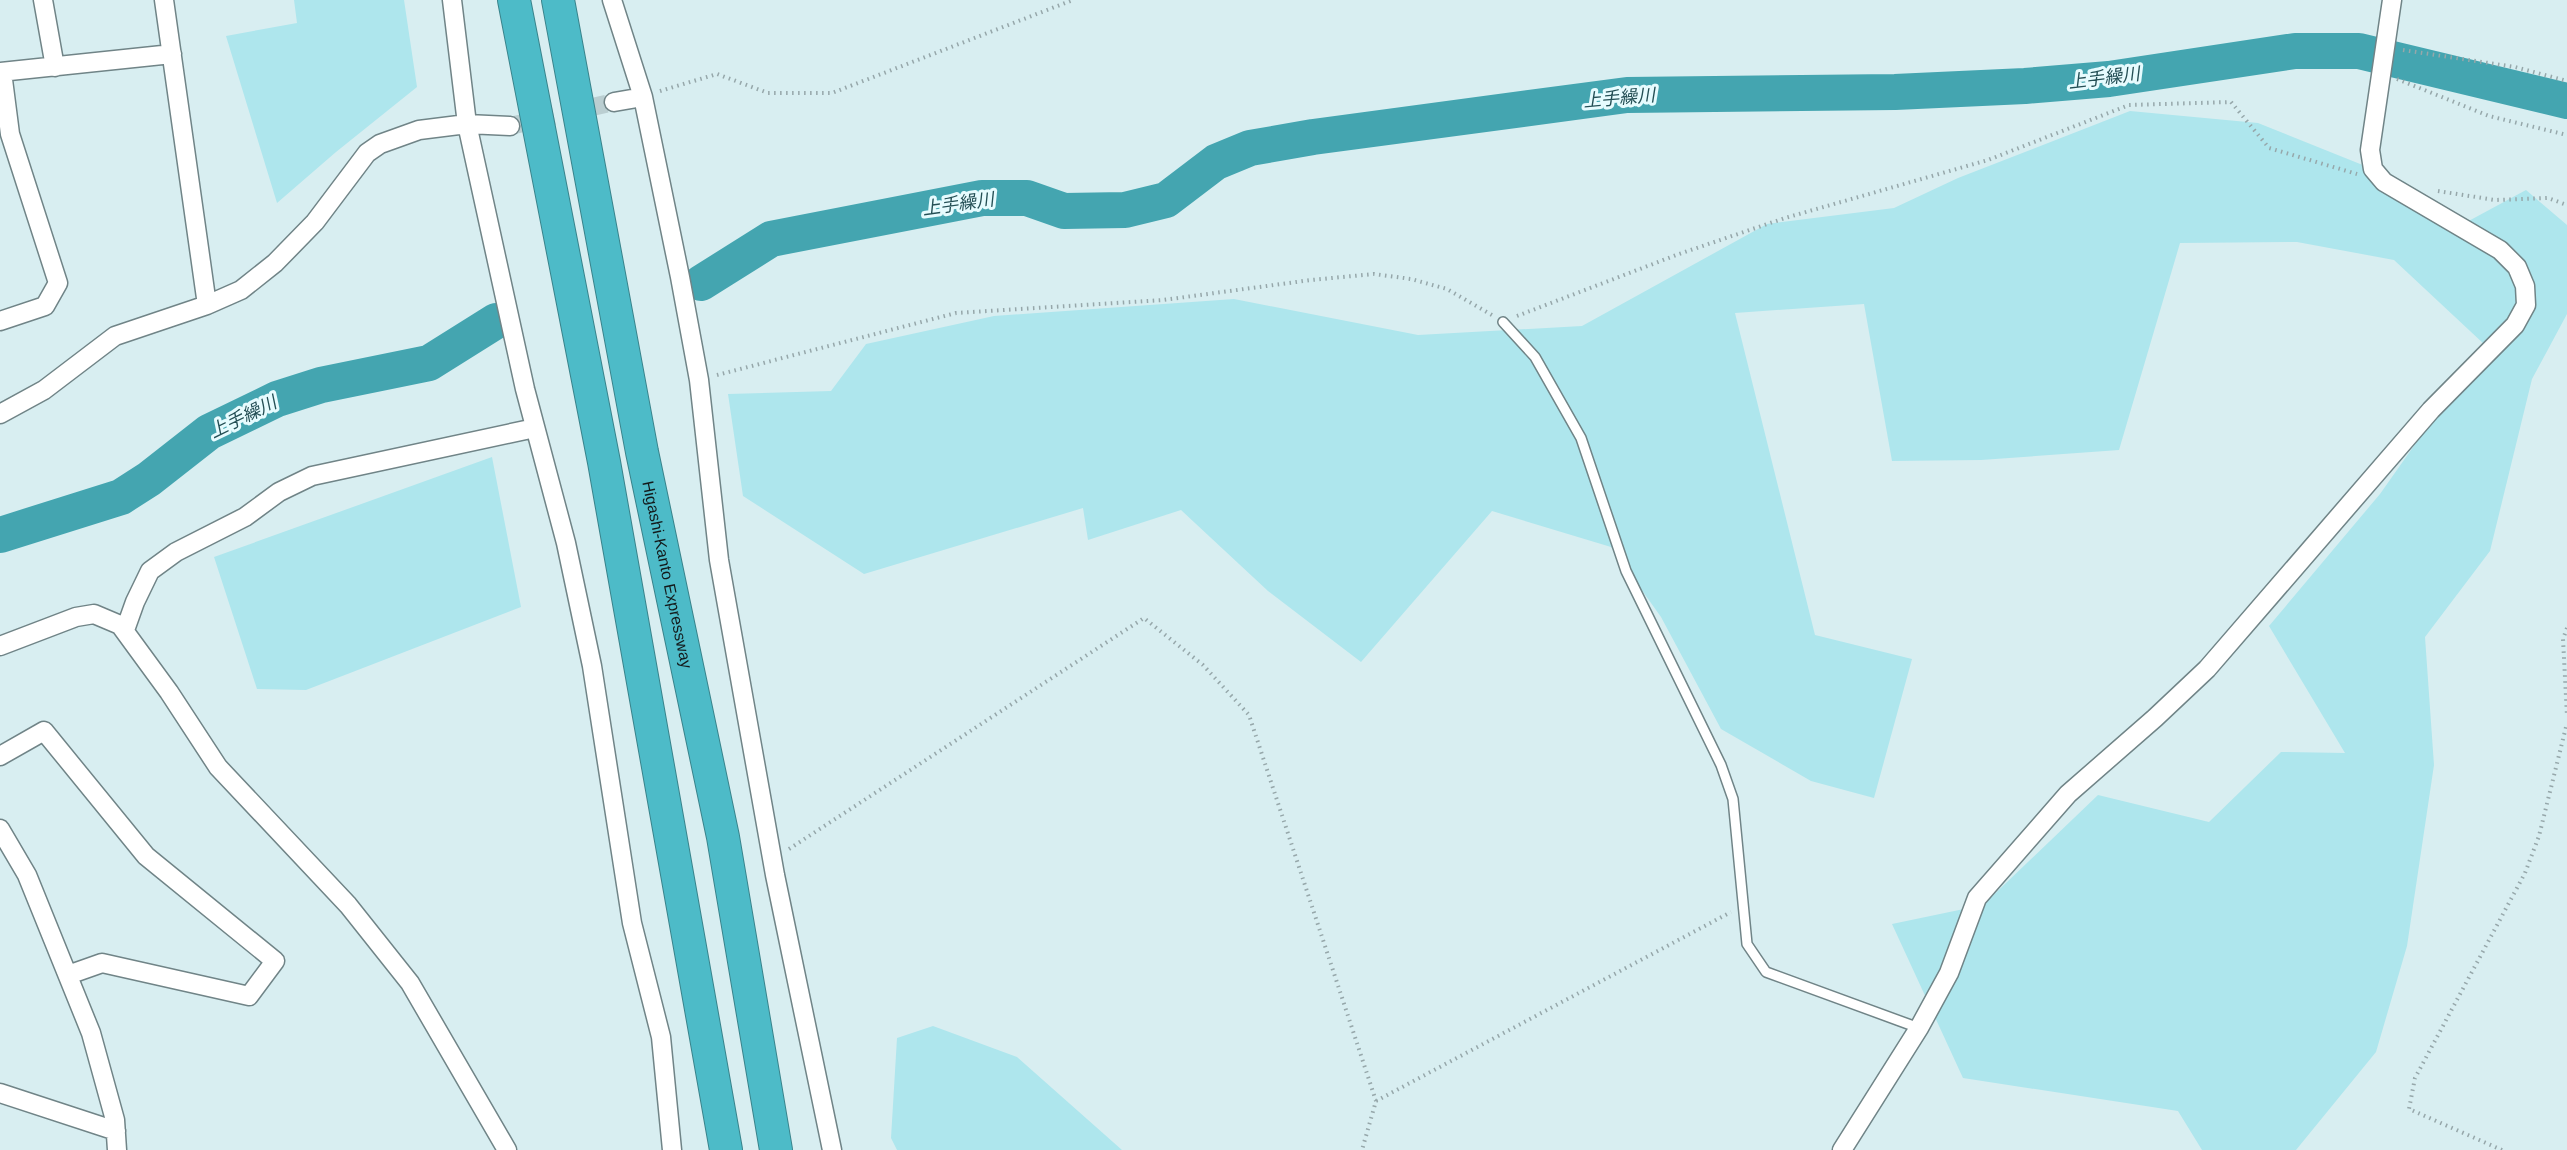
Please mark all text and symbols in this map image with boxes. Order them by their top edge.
water label: 上手繰川 [2067,63,2143,92]
water label: 上手繰川 [1582,85,1658,111]
water label: 上手繰川 [921,189,997,219]
water label: 上手繰川 [206,391,282,442]
street label: Higashi-Kanto Expressway [640,479,696,670]

